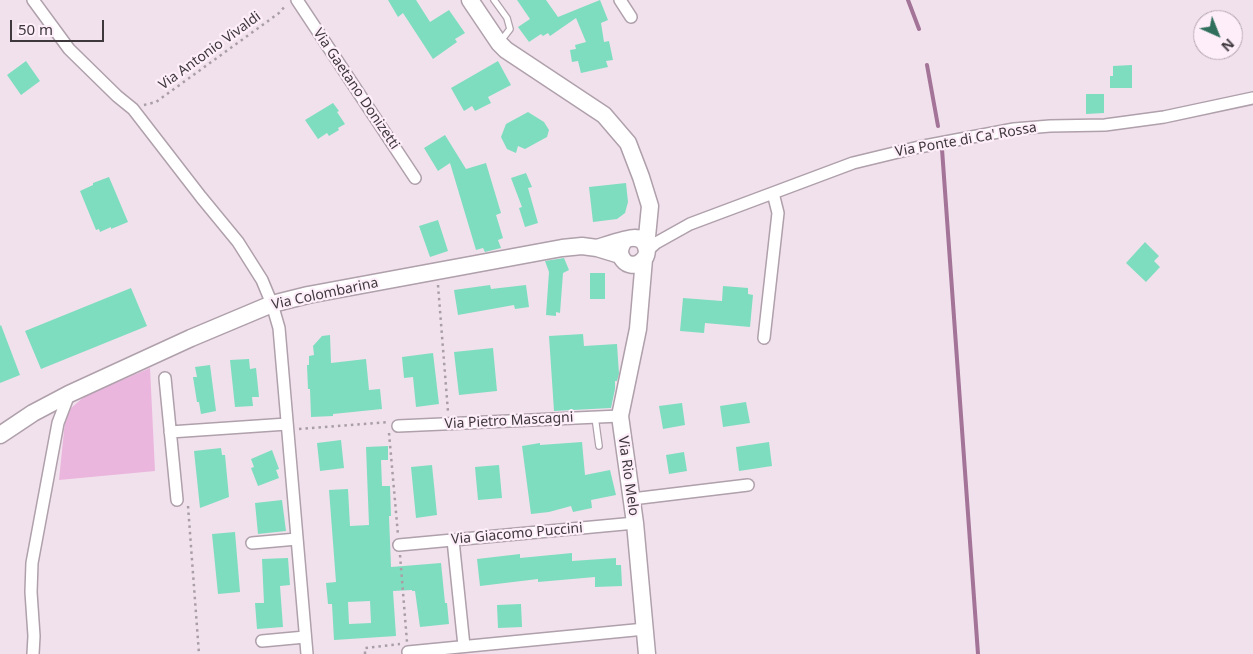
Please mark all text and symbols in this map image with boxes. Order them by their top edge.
street label: Via Antonio Vivaldi [156,8,264,94]
scale bar [12,10,106,42]
north arrow [1193,10,1243,60]
text: 50 m [18,19,53,39]
street label: Via Gaetano Donizetti [309,25,403,153]
text: N [1217,35,1239,56]
street label: Via Ponte di Ca' Rossa [894,119,1038,161]
street label: Via Colombarina [270,275,380,313]
street label: Via Pietro Mascagni [444,409,574,433]
street label: Via Rio Melo [614,435,642,517]
street label: Via Giacomo Puccini [451,520,583,548]

